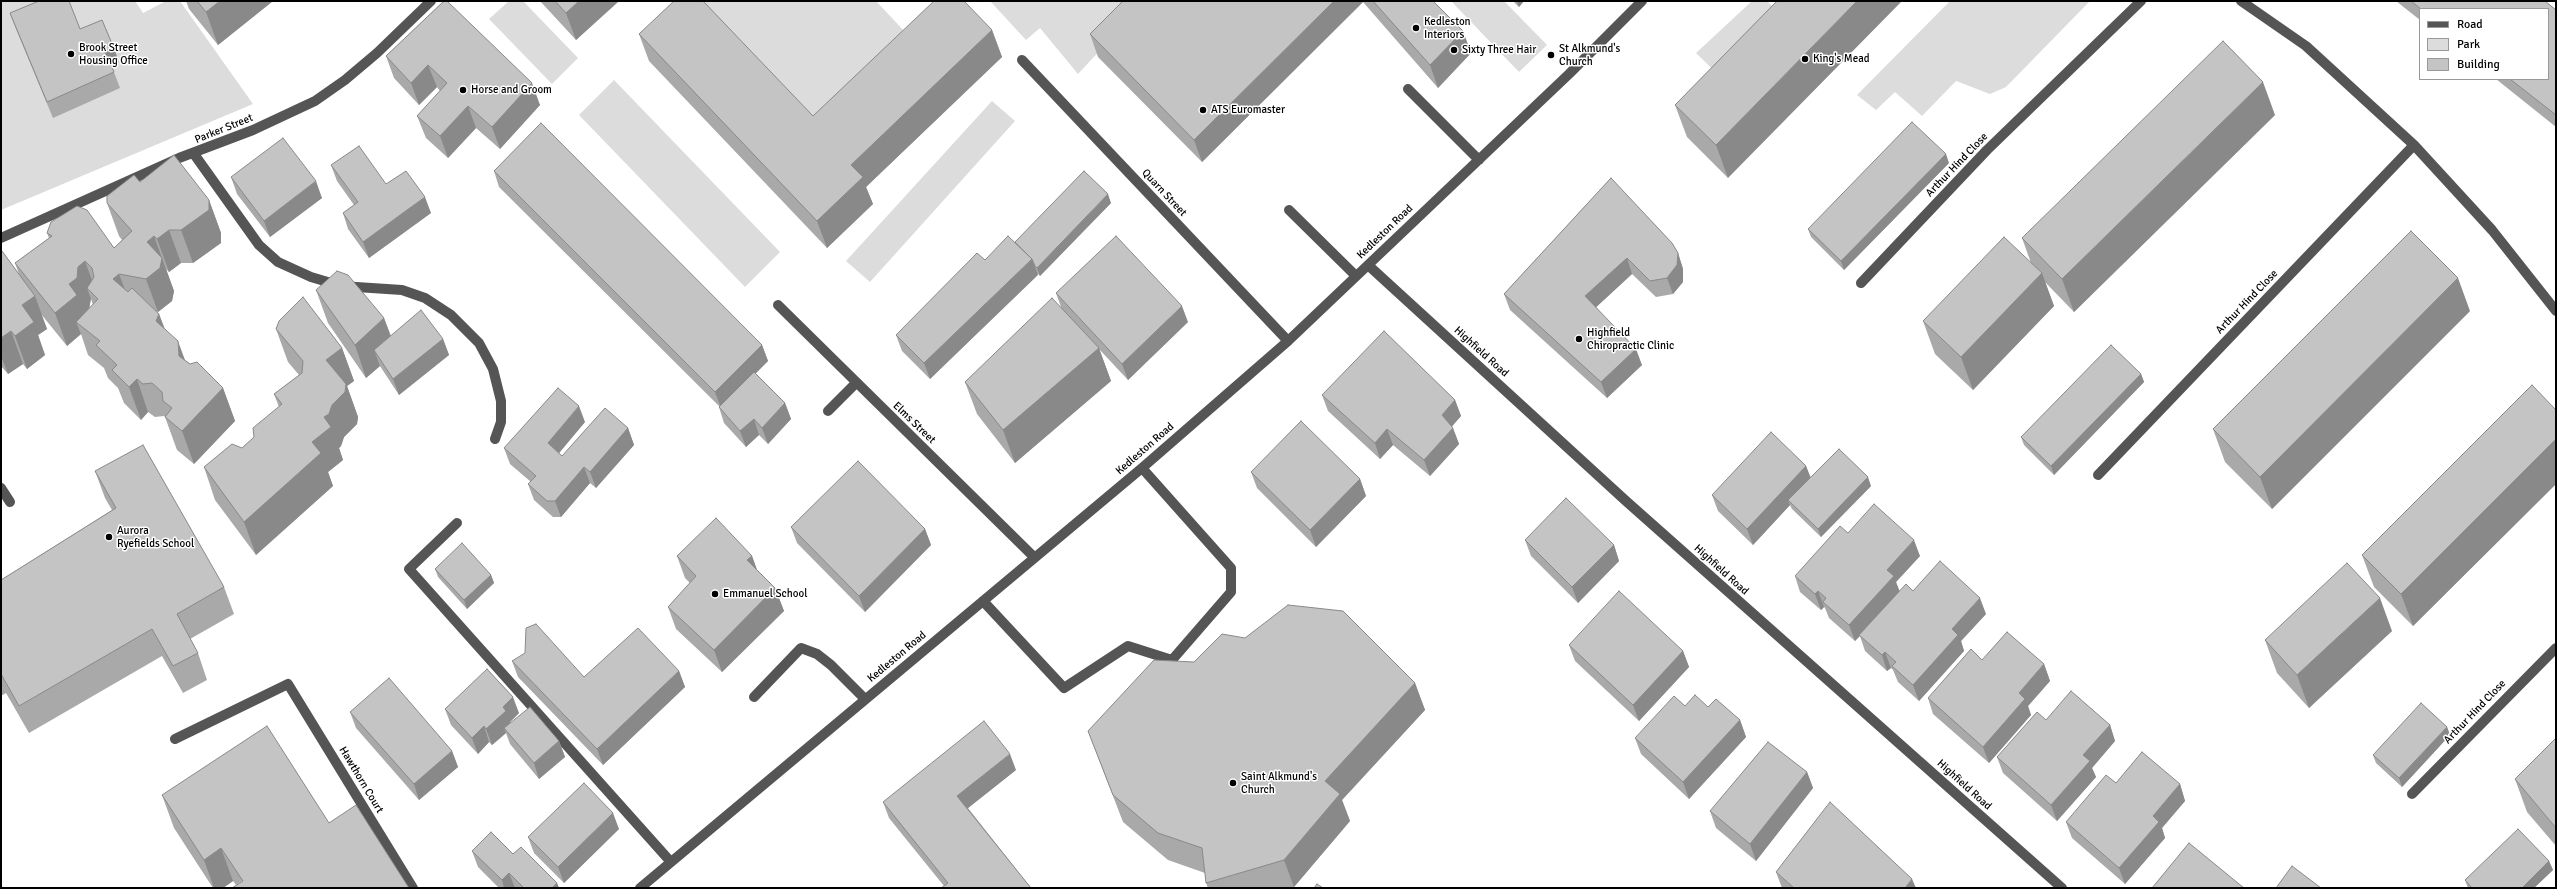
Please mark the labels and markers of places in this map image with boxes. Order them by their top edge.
place label: Kedleston Interiors [1424,15,1471,41]
marker: Kedleston Interiors [1411,23,1421,33]
place label: Brook Street Housing Office [79,41,148,67]
place label: St Alkmund's Church [1559,42,1620,68]
place label: Sixty Three Hair [1462,43,1536,57]
marker: Sixty Three Hair [1449,45,1459,55]
marker: Brook Street Housing Office [66,49,76,59]
marker: St Alkmund's Church [1546,50,1556,60]
place label: King's Mead [1813,52,1870,66]
marker: King's Mead [1800,54,1810,64]
place label: Horse and Groom [471,83,552,97]
marker: Horse and Groom [458,85,468,95]
place label: ATS Euromaster [1211,103,1285,117]
marker: ATS Euromaster [1198,105,1208,115]
place label: Highfield Chiropractic Clinic [1587,326,1674,352]
marker: Highfield Chiropractic Clinic [1574,334,1584,344]
place label: Aurora Ryefields School [117,524,194,550]
marker: Aurora Ryefields School [104,532,114,542]
place label: Emmanuel School [723,587,807,601]
marker: Emmanuel School [710,589,720,599]
place label: Saint Alkmund's Church [1241,770,1317,796]
marker: Saint Alkmund's Church [1228,778,1238,788]

